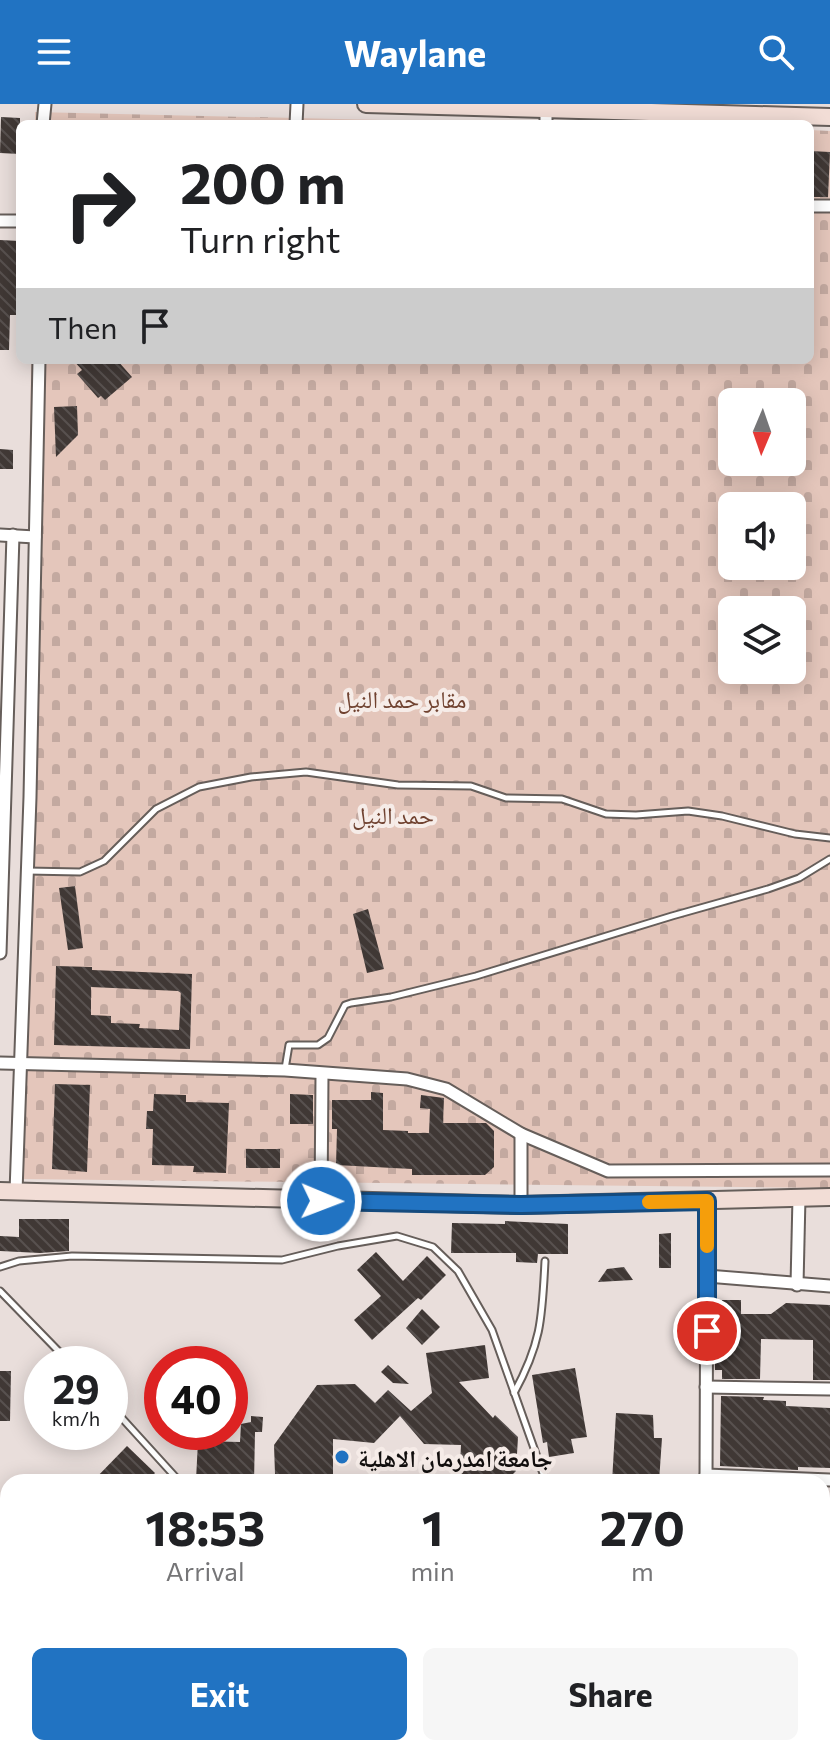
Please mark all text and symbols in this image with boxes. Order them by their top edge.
icon: menu [32,30,76,74]
text: Waylane [344,30,486,74]
icon: search [754,30,798,74]
text: 200 m [180,147,346,216]
icon: right [48,152,152,256]
text: Turn right [180,216,341,260]
icon: arrive [133,304,177,348]
text: Then [48,308,117,345]
north arrow [718,388,806,476]
map controls [718,388,806,684]
button: sound [718,492,806,580]
button: layers [718,596,806,684]
park label: مقابر حمد النيل [338,684,466,714]
park label: حمد النيل [352,800,434,830]
position arrow [279,1159,363,1243]
pin [673,1297,741,1365]
icon: arrive [685,1309,729,1353]
speed limit sign: 40 [144,1346,248,1450]
text: 29 [52,1363,100,1412]
text: km/h [52,1406,100,1430]
place label: جامعة امدرمان الاهلية [358,1443,553,1473]
marker: جامعة امدرمان الاهلية [333,1448,351,1466]
text: 18:53 [145,1497,265,1556]
text: 1 [422,1497,443,1556]
text: 270 [600,1497,685,1556]
text: Arrival [166,1555,245,1586]
text: min [410,1555,455,1586]
text: m [631,1555,654,1586]
button: Exit [32,1648,407,1740]
button: Share [423,1648,798,1740]

